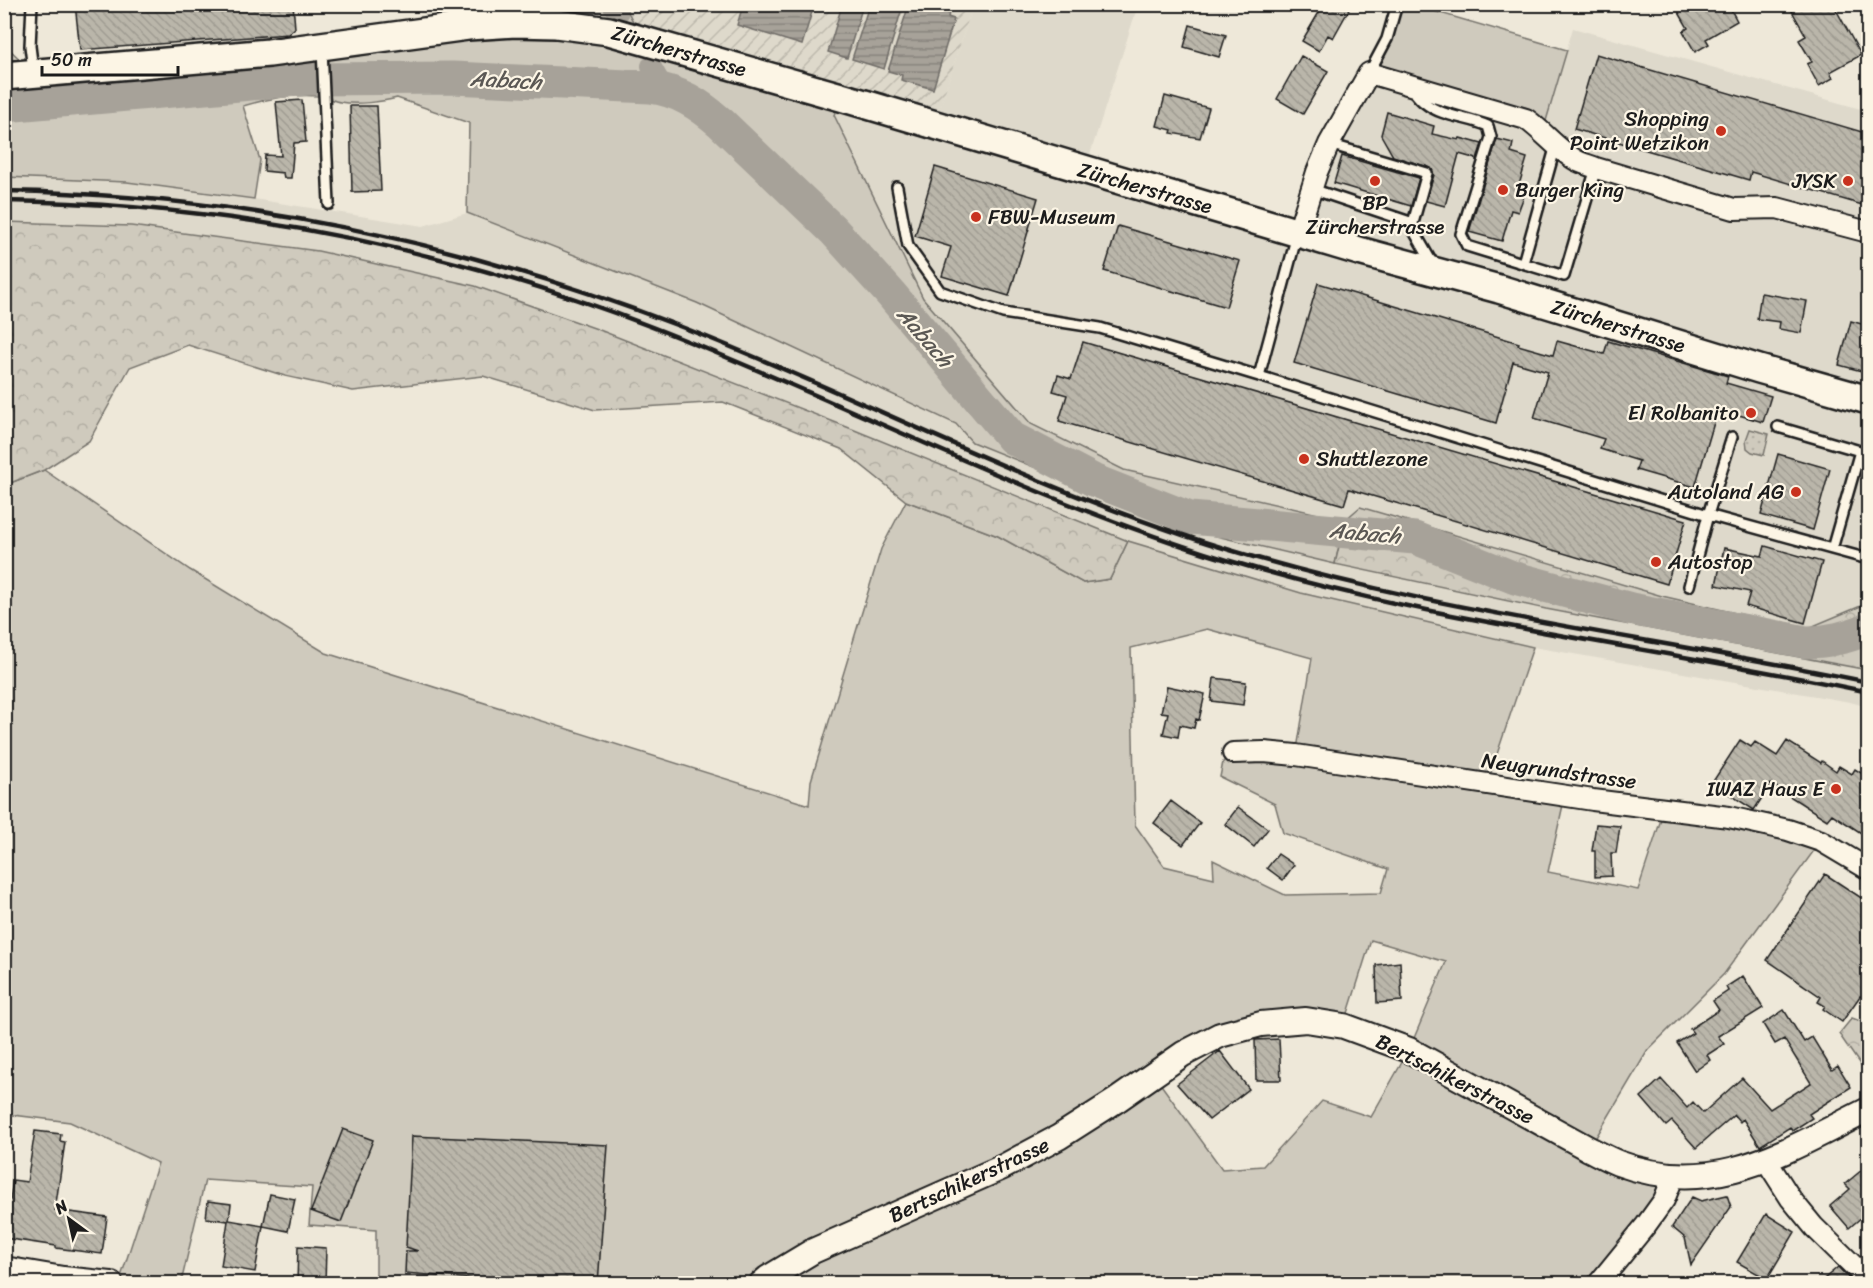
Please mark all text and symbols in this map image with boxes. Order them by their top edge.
street label: Zürcherstrasse [607,14,751,88]
scale bar [42,39,178,77]
text: 50 m [51,44,92,76]
water label: Aabach [468,59,545,101]
place label: Shopping Point Wetzikon [1570,100,1709,162]
marker: Shopping Point Wetzikon [1714,124,1728,138]
street label: Zürcherstrasse [1073,151,1217,225]
place label: JYSK [1791,162,1837,200]
place label: Burger King [1515,171,1624,209]
marker: BP Zürcherstrasse [1368,174,1382,188]
marker: JYSK [1841,174,1855,188]
marker: Burger King [1496,183,1510,197]
place label: BP Zürcherstrasse [1306,184,1444,246]
place label: FBW-Museum [988,198,1116,236]
marker: FBW-Museum [969,210,983,224]
street label: Zürcherstrasse [1546,288,1690,364]
water label: Aabach [886,297,965,378]
place label: El Rolbanito [1628,394,1739,432]
marker: El Rolbanito [1744,406,1758,420]
place label: Shuttlezone [1316,440,1428,478]
marker: Shuttlezone [1297,452,1311,466]
place label: Autoland AG [1667,473,1784,511]
marker: Autoland AG [1789,485,1803,499]
water label: Aabach [1327,510,1405,556]
place label: Autostop [1667,543,1752,581]
marker: Autostop [1649,555,1663,569]
street label: Neugrundstrasse [1479,741,1639,801]
place label: IWAZ Haus E [1706,770,1825,808]
marker: IWAZ Haus E [1829,782,1843,796]
street label: Bertschikerstrasse [1369,1023,1541,1136]
street label: Bertschikerstrasse [882,1126,1056,1234]
north arrow [39,1189,99,1249]
text: N [48,1191,74,1223]

